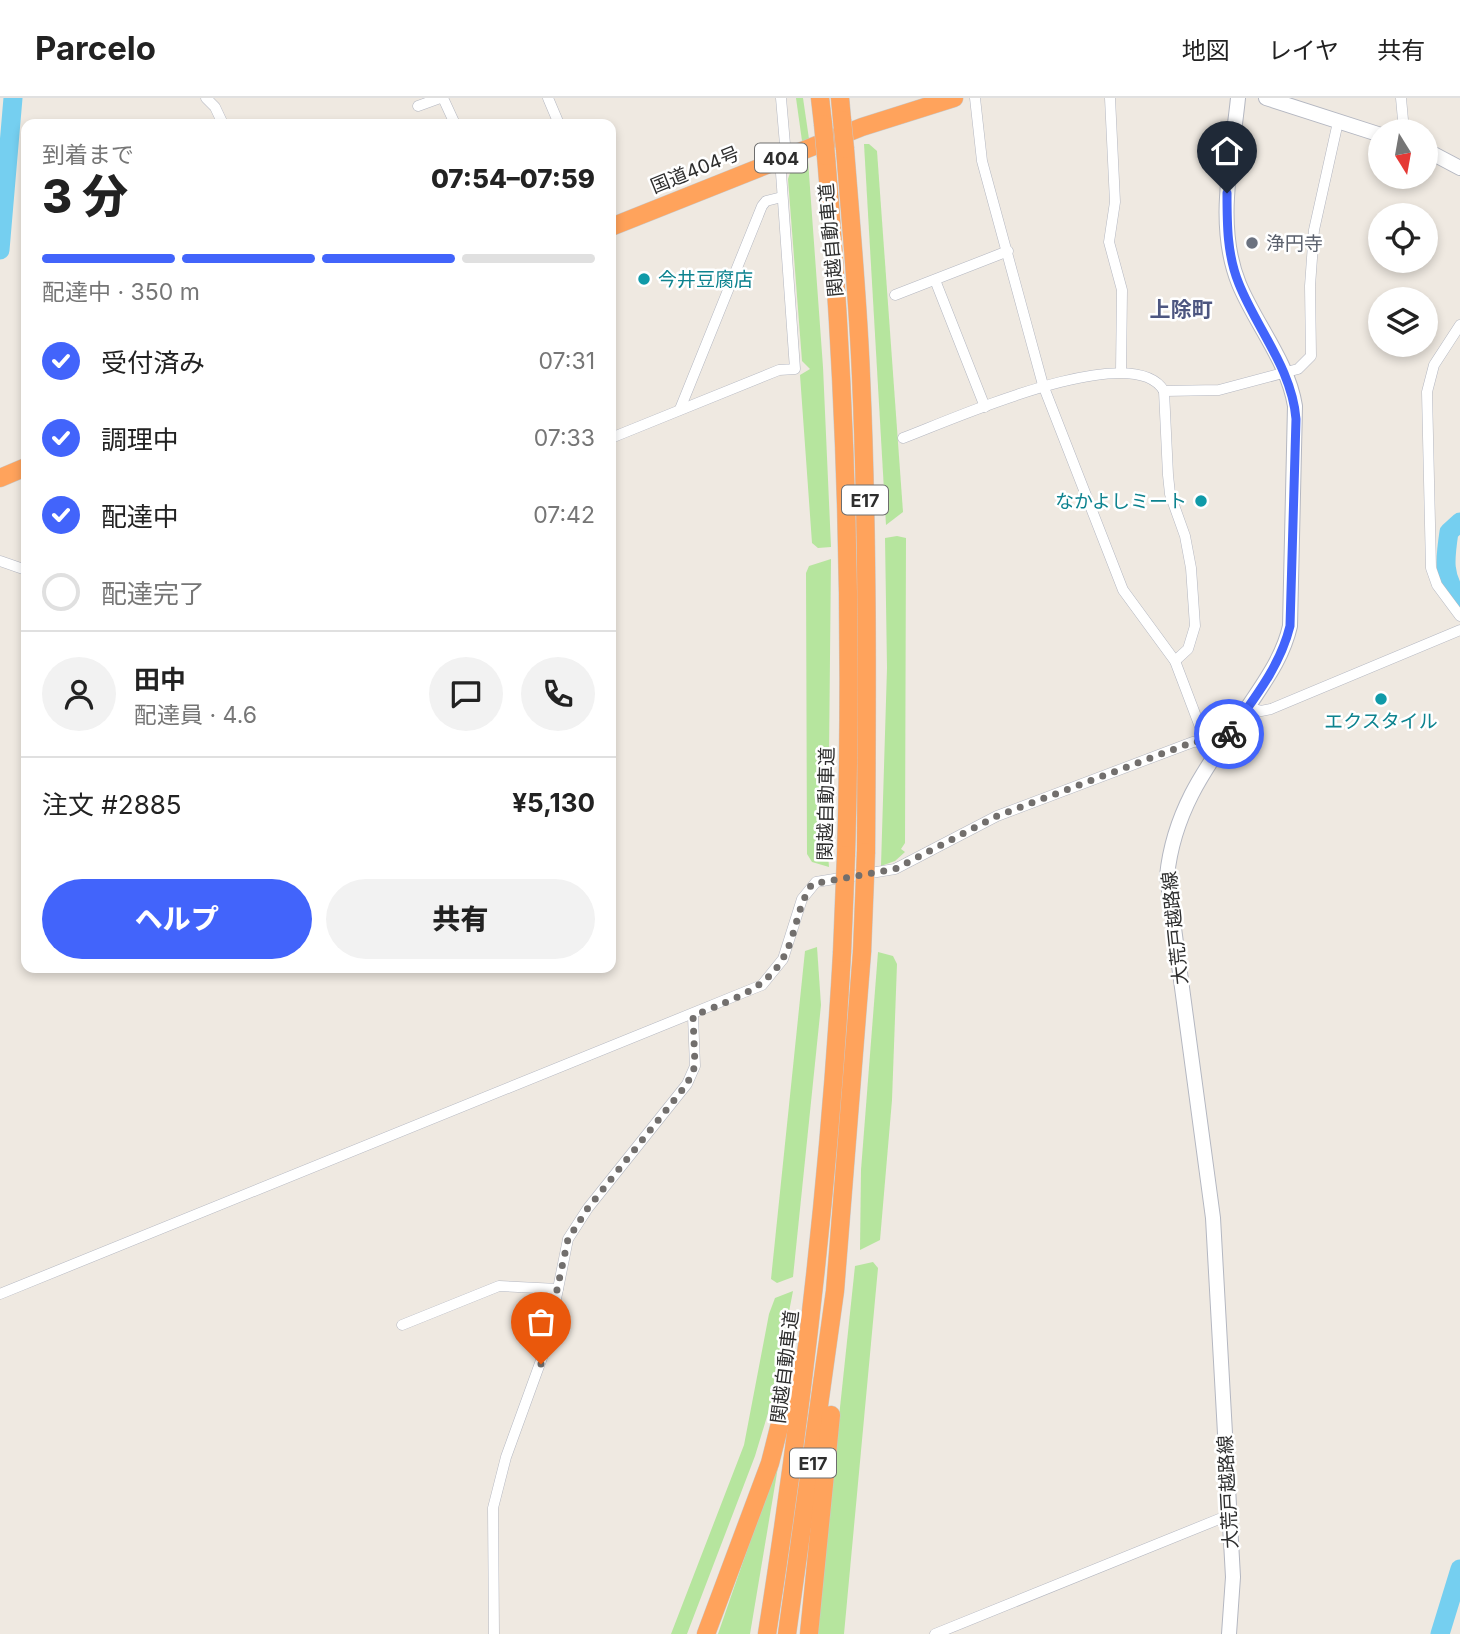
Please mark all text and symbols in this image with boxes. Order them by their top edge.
text: Parcelo [35,28,156,68]
text: 地図 [1182,36,1230,65]
text: レイヤ [1268,36,1339,65]
text: 共有 [1377,36,1425,65]
north arrow [1368,119,1438,189]
map controls [1368,119,1438,357]
pin [1197,121,1257,193]
icon: home [1208,132,1246,170]
text: 到着まで [42,141,134,169]
street label: 国道404号 [647,142,743,198]
road number: 404 [755,144,807,172]
text: 07:54–07:59 [431,163,595,194]
text: 3 分 [42,168,128,224]
street label: 関越自動車道 [815,182,847,298]
button: locate [1368,203,1438,273]
place label: 浄円寺 [1266,232,1323,255]
marker: 浄円寺 [1244,235,1260,251]
place label: 今井豆腐店 [658,268,753,291]
marker: 今井豆腐店 [636,271,652,287]
text: 配達中 · 350 m [42,278,200,306]
button: layers [1368,287,1438,357]
district label: 上除町 [1150,297,1213,322]
icon: check [42,342,80,380]
text: 受付済み [101,347,205,378]
text: 07:31 [539,347,595,375]
icon: check [42,419,80,457]
text: 調理中 [101,424,179,455]
text: 07:33 [534,424,595,452]
road number: E17 [842,486,888,514]
place label: なかよしミート [1055,490,1187,513]
marker: なかよしミート [1193,493,1209,509]
icon: check [42,496,80,534]
text: 配達中 [101,501,179,532]
text: 07:42 [533,501,595,529]
text: 配達完了 [101,578,205,609]
button: person [42,657,116,731]
button: chat [429,657,503,731]
button: phone [521,657,595,731]
text: 田中 [134,664,186,695]
marker: エクスタイル [1373,691,1389,707]
courier [1194,699,1264,769]
text: 配達員 · 4.6 [134,701,257,729]
place label: エクスタイル [1324,710,1438,733]
icon: bike [1210,715,1248,753]
street label: 関越自動車道 [814,747,838,861]
text: ¥5,130 [512,787,595,818]
text: 注文 #2885 [42,789,182,820]
street label: 大荒戸越路線 [1158,870,1192,986]
button: ヘルプ [42,879,312,959]
button: 共有 [326,879,595,959]
pin [511,1292,571,1364]
icon: bag [522,1303,560,1341]
street label: 関越自動車道 [767,1309,803,1425]
street label: 大荒戸越路線 [1214,1434,1242,1550]
road number: E17 [790,1448,836,1478]

